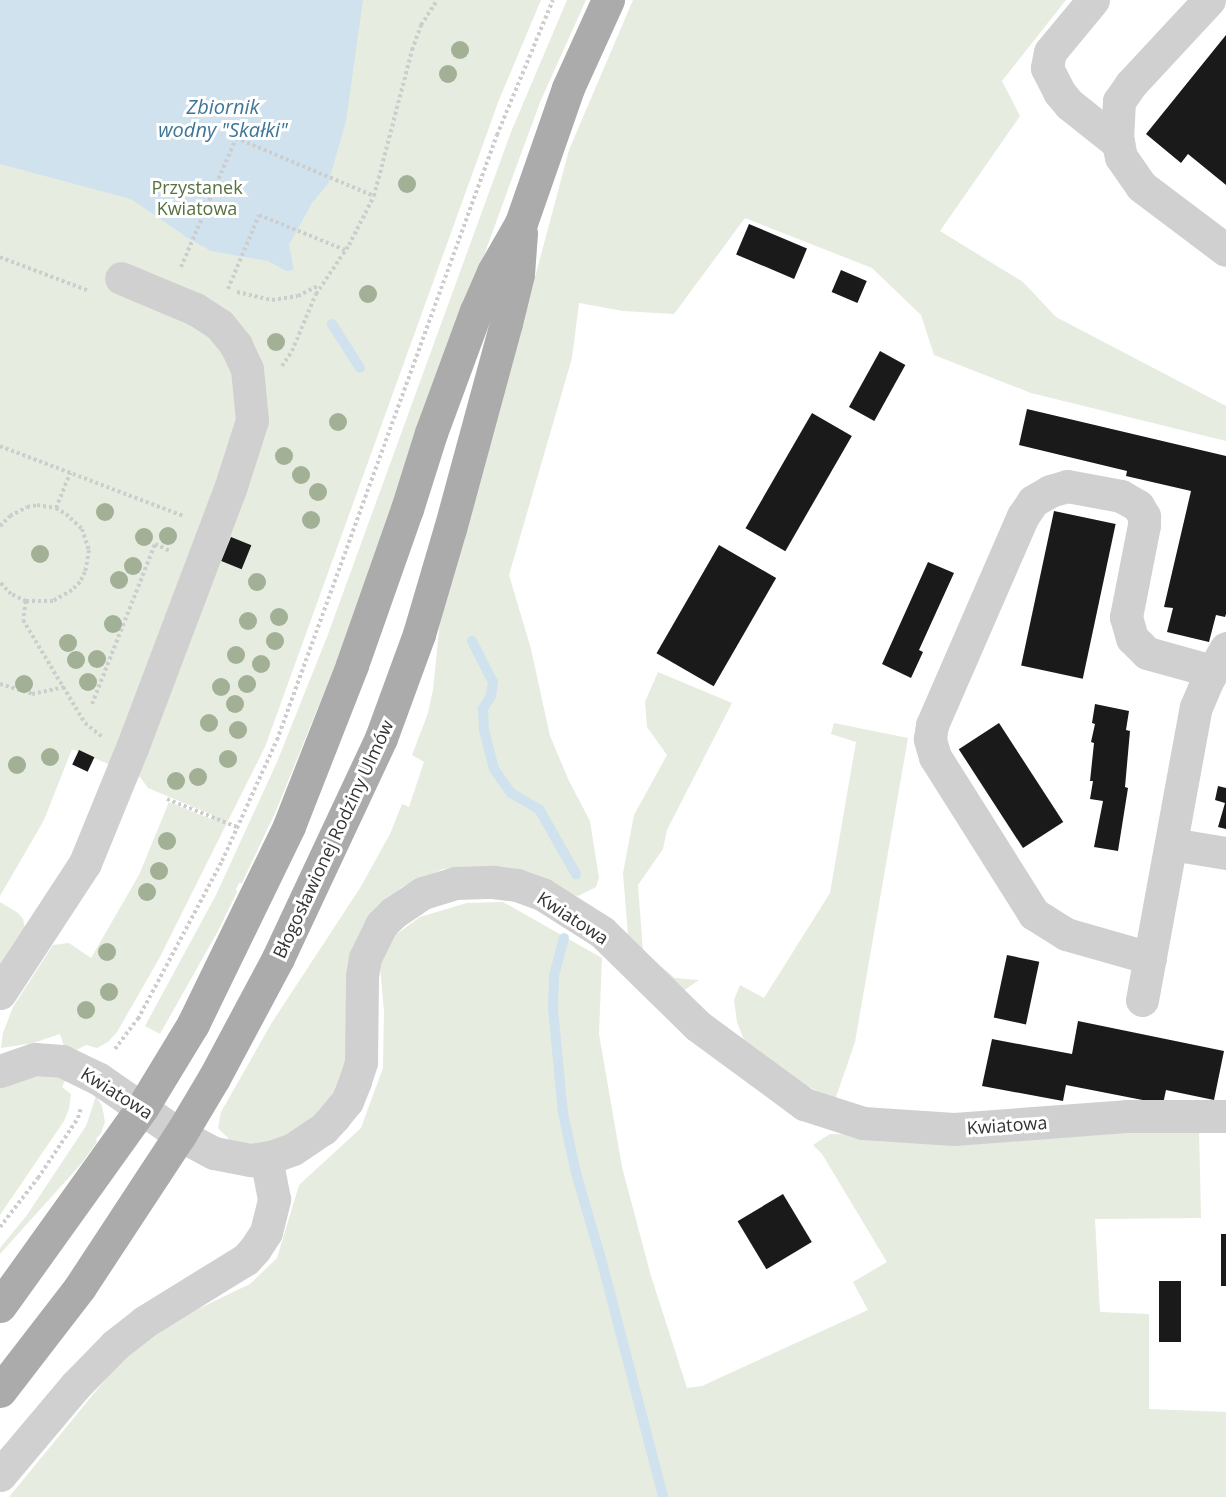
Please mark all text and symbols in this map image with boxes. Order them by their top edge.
water label: Zbiornik wodny "Skałki" [158,95,288,142]
park label: Przystanek Kwiatowa [151,177,243,219]
street label: Błogosławionej Rodziny Ulmów [268,717,398,961]
street label: Kwiatowa [533,887,613,949]
street label: Kwiatowa [77,1062,157,1124]
street label: Kwiatowa [966,1111,1048,1139]

